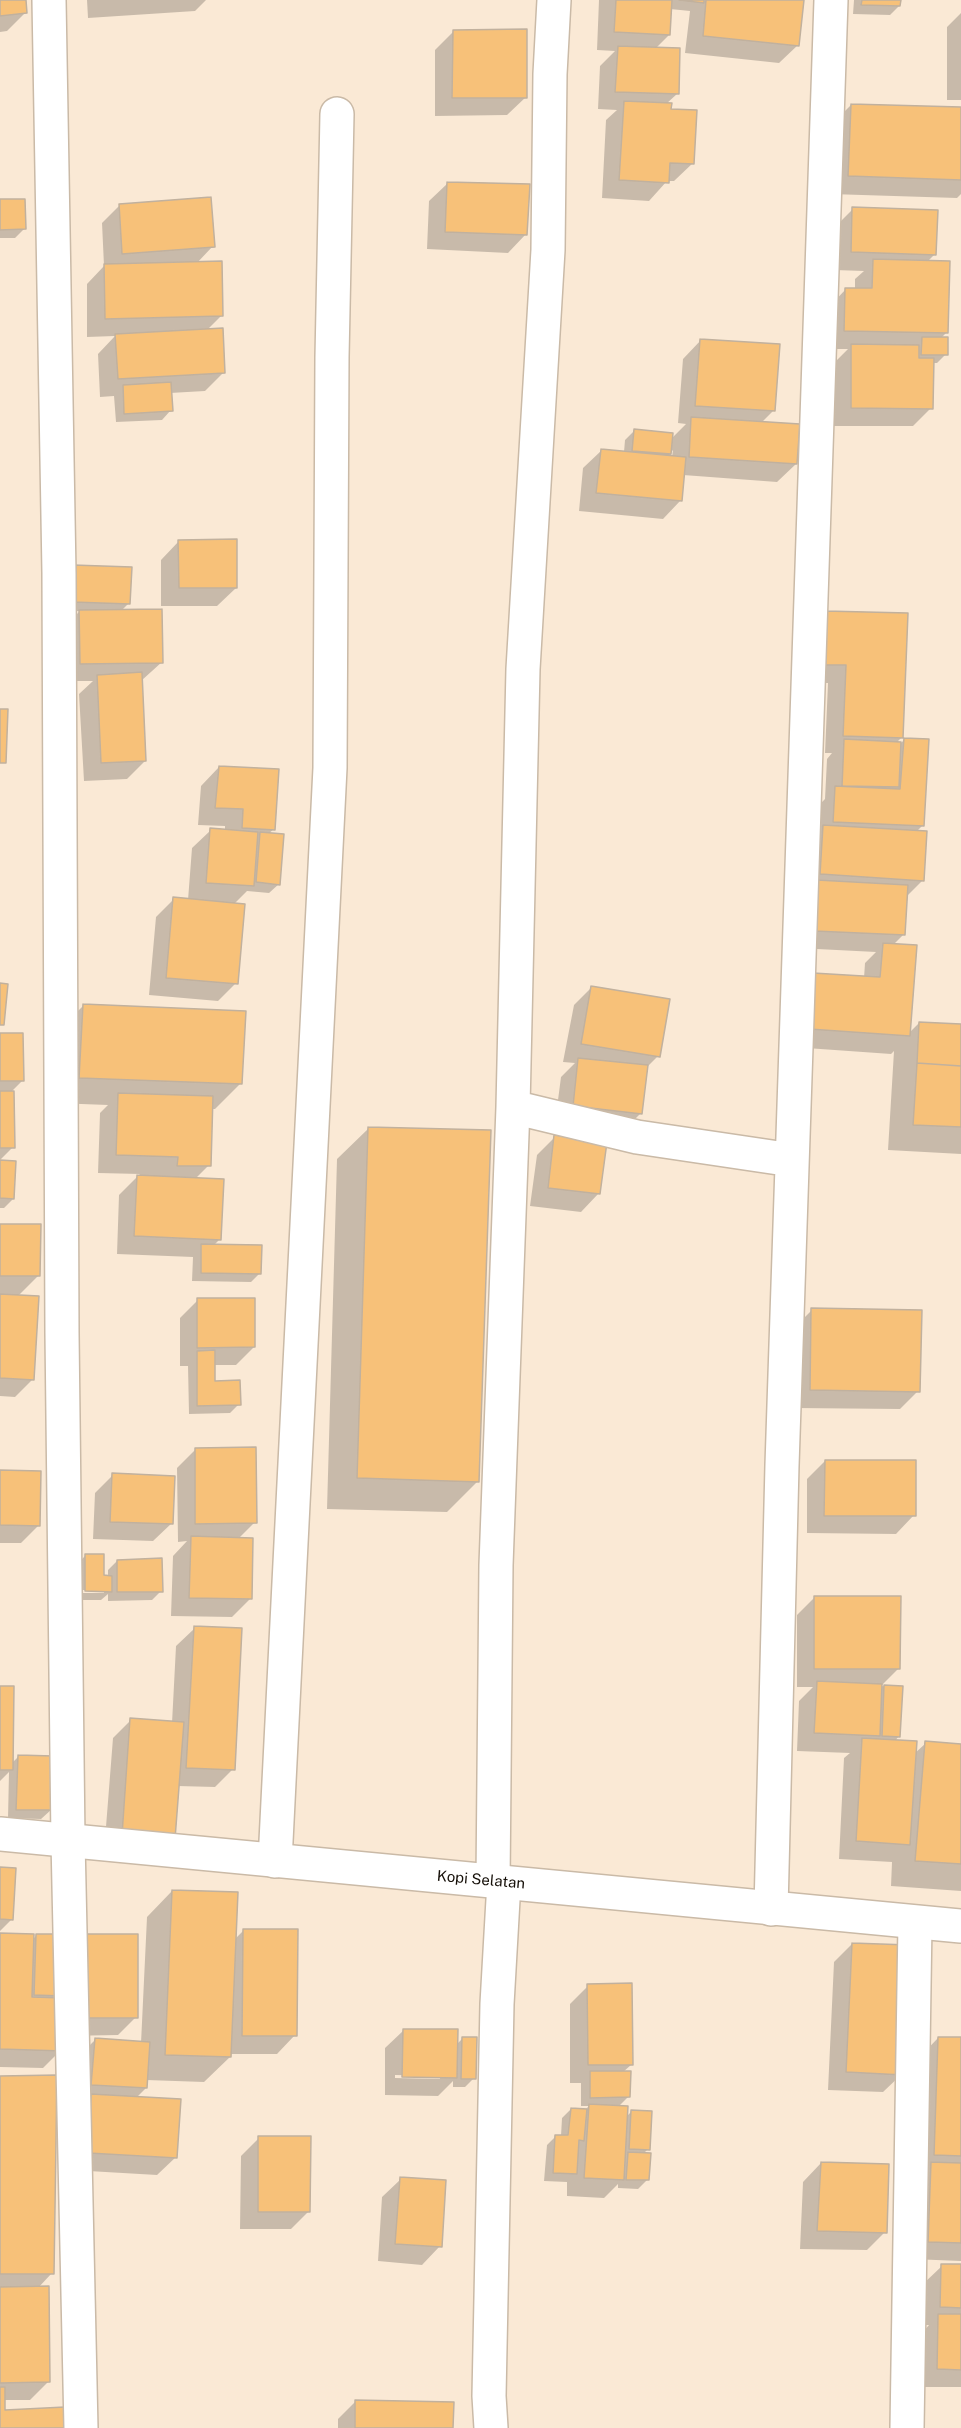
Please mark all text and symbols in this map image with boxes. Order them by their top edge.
street label: Kopi Selatan [436,1867,526,1893]

